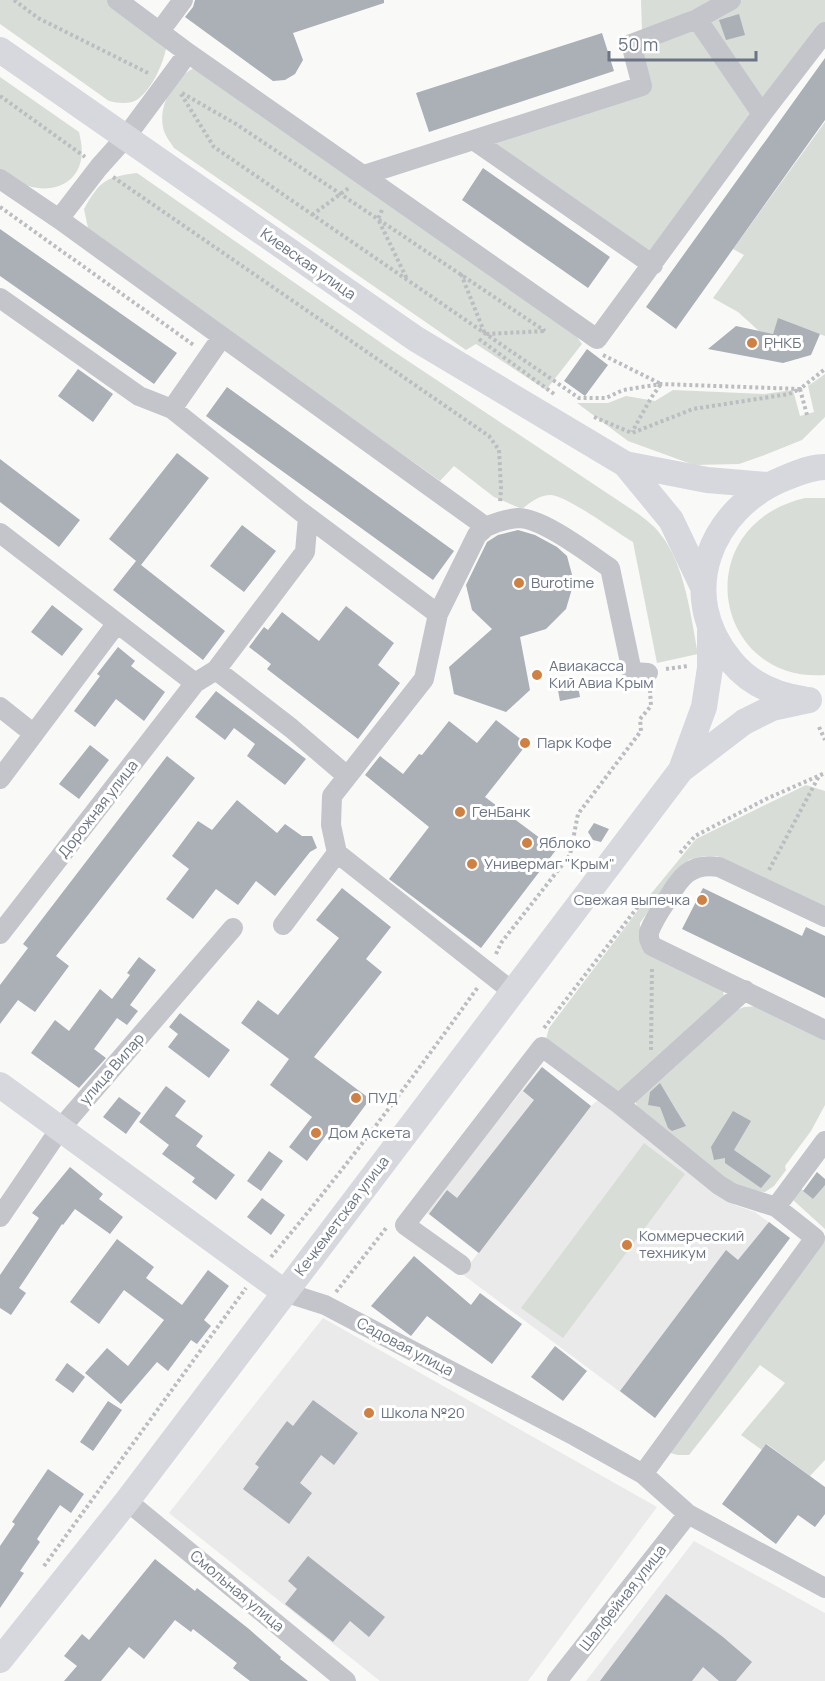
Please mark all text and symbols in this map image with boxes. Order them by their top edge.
scale bar [609,24,756,62]
text: 50 m [618,32,658,56]
street label: Киевская улица [256,223,360,304]
place label: РНКБ [764,332,801,353]
marker: РНКБ [745,336,759,350]
place label: Burotime [531,572,594,593]
marker: Burotime [512,576,526,590]
place label: Авиакасса Кий Авиа Крым [549,655,654,693]
marker: Авиакасса Кий Авиа Крым [530,668,544,682]
place label: Парк Кофе [537,732,612,753]
marker: Парк Кофе [518,736,532,750]
street label: Дорожная улица [53,755,142,862]
place label: ГенБанк [472,801,531,822]
marker: ГенБанк [453,805,467,819]
place label: Яблоко [539,832,591,853]
marker: Яблоко [520,836,534,850]
place label: Универмаг "Крым" [484,853,615,874]
marker: Универмаг "Крым" [465,857,479,871]
place label: Свежая выпечка [574,889,690,910]
marker: Свежая выпечка [695,893,709,907]
street label: улица Вилар [75,1028,149,1109]
place label: ПУД [368,1087,398,1108]
marker: ПУД [349,1091,363,1105]
place label: Дом Аскета [328,1122,411,1143]
marker: Дом Аскета [309,1126,323,1140]
street label: Кечкеметская улица [289,1151,394,1280]
place label: Коммерческий техникум [639,1225,744,1263]
marker: Коммерческий техникум [620,1238,634,1252]
street label: Садовая улица [353,1312,457,1381]
place label: Школа №20 [381,1402,465,1423]
marker: Школа №20 [362,1406,376,1420]
street label: Шалфейная улица [574,1540,671,1655]
street label: Смольная улица [186,1545,289,1636]

